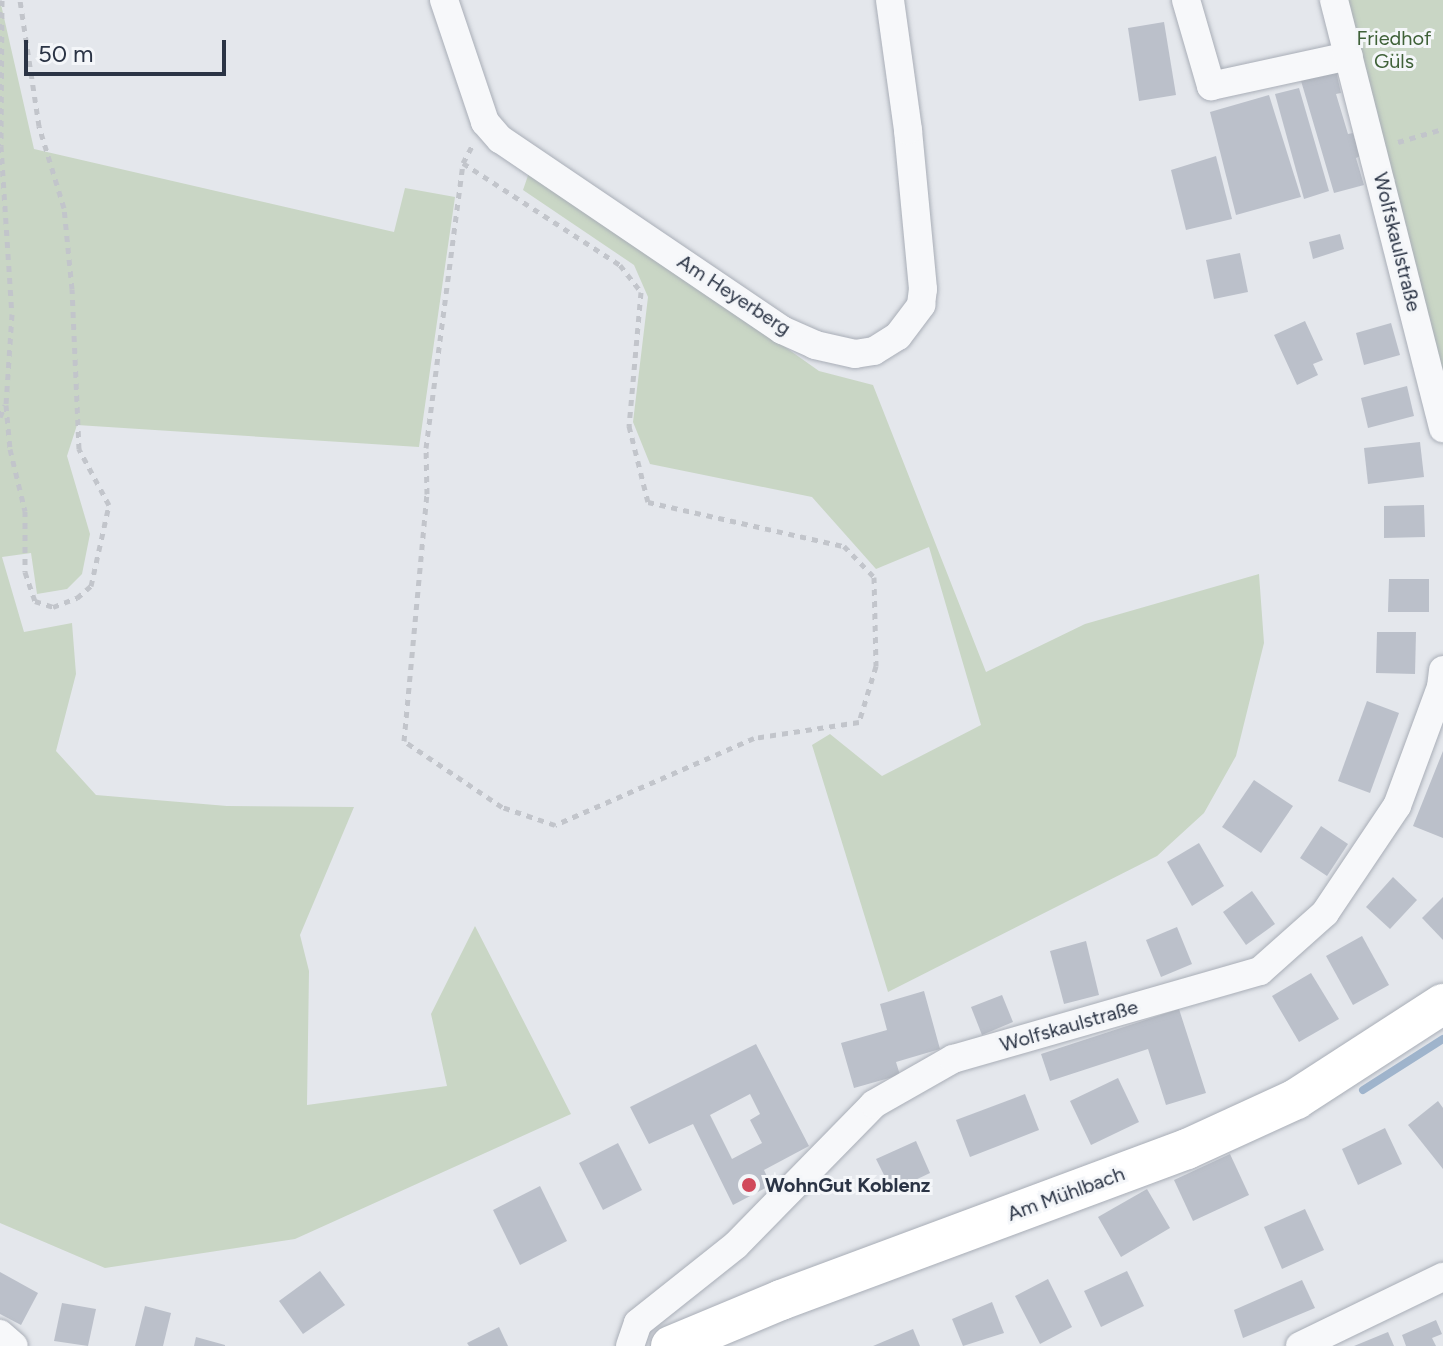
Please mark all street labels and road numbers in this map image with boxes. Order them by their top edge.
street label: Wolfskaulstraße [1368,170,1426,314]
street label: Am Heyerberg [673,249,795,341]
street label: Wolfskaulstraße [997,995,1141,1057]
street label: Am Mühlbach [1004,1162,1128,1226]

